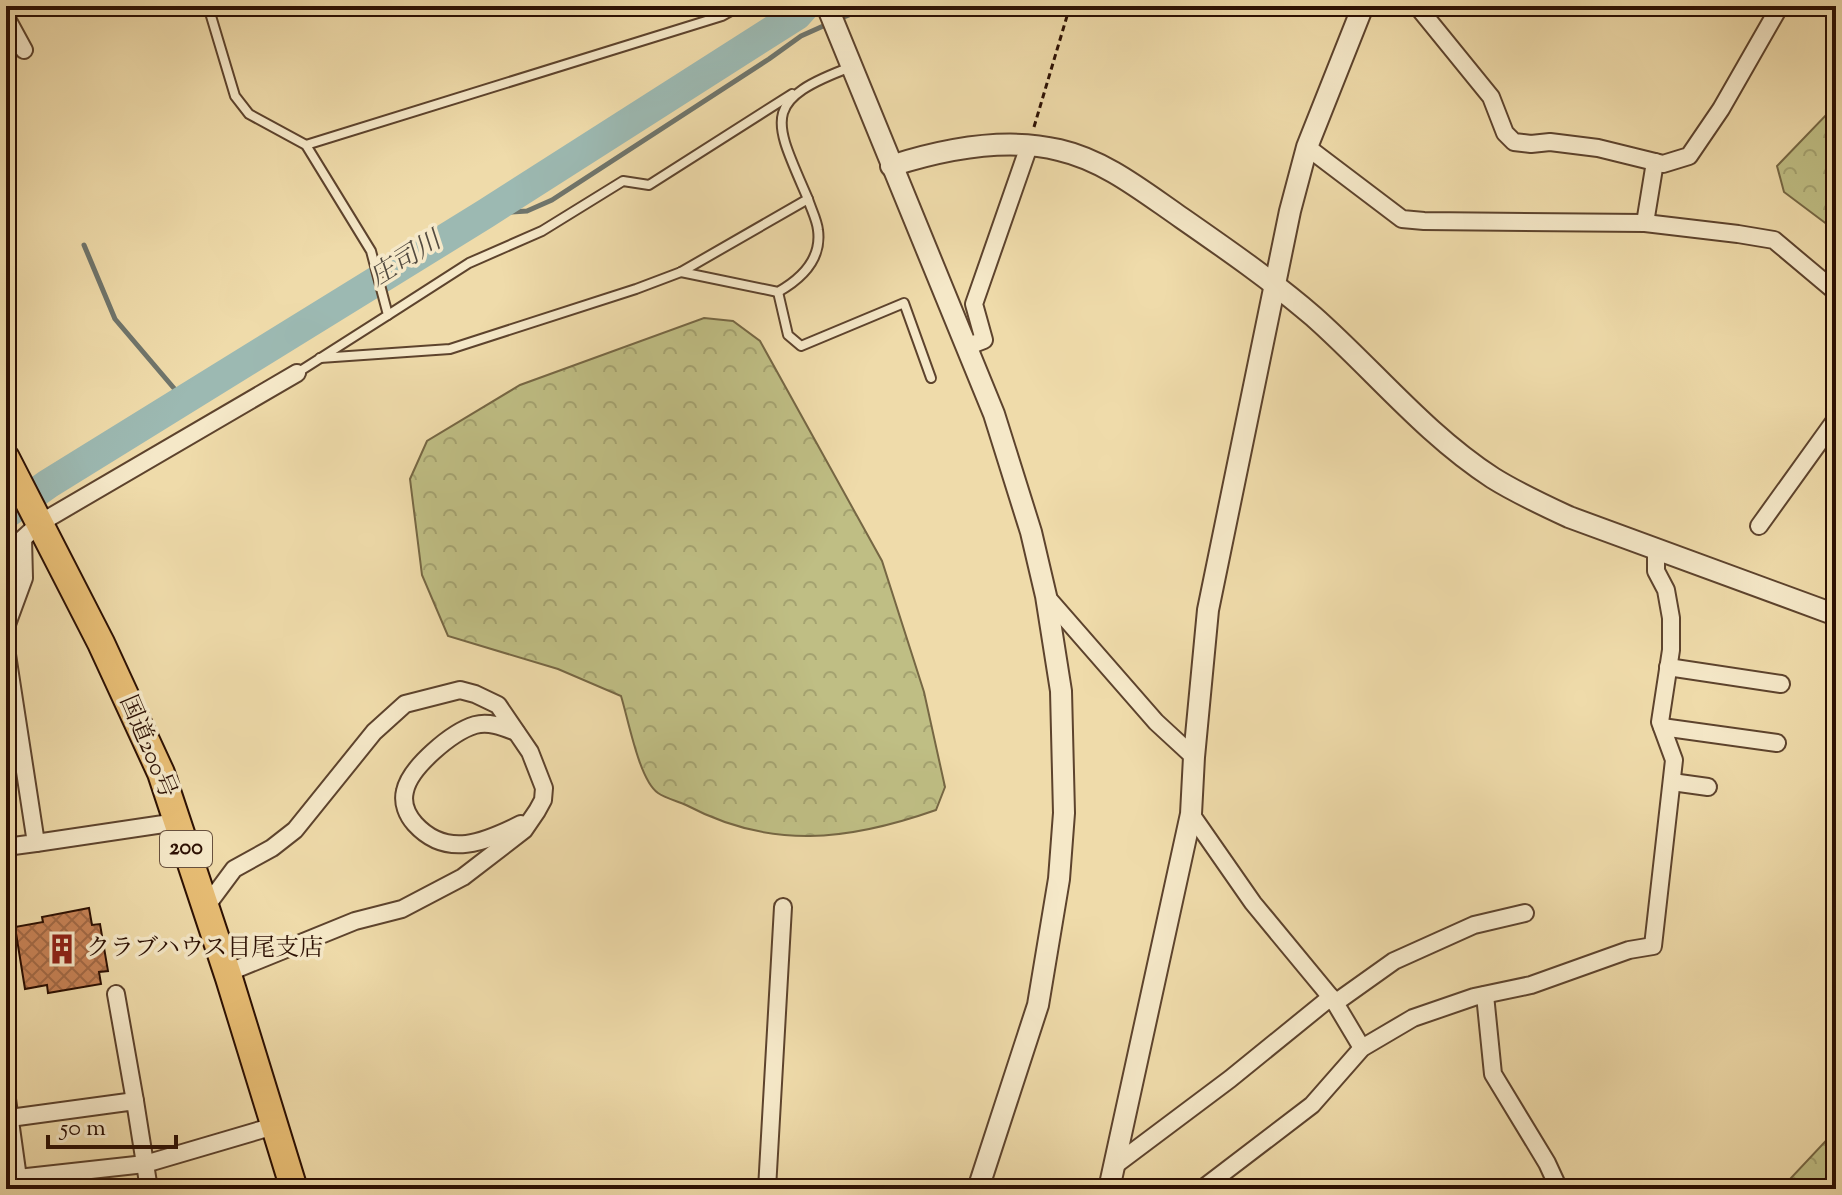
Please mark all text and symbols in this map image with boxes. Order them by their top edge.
water label: 庄司川 [363,222,451,296]
street label: 国道200号 [110,690,184,804]
road number: 200 [160,831,212,867]
building icon: クラブハウス目尾支店 [45,932,79,966]
place label: クラブハウス目尾支店 [86,932,323,966]
scale bar [48,1099,176,1149]
text: 50 m [58,1112,106,1146]

